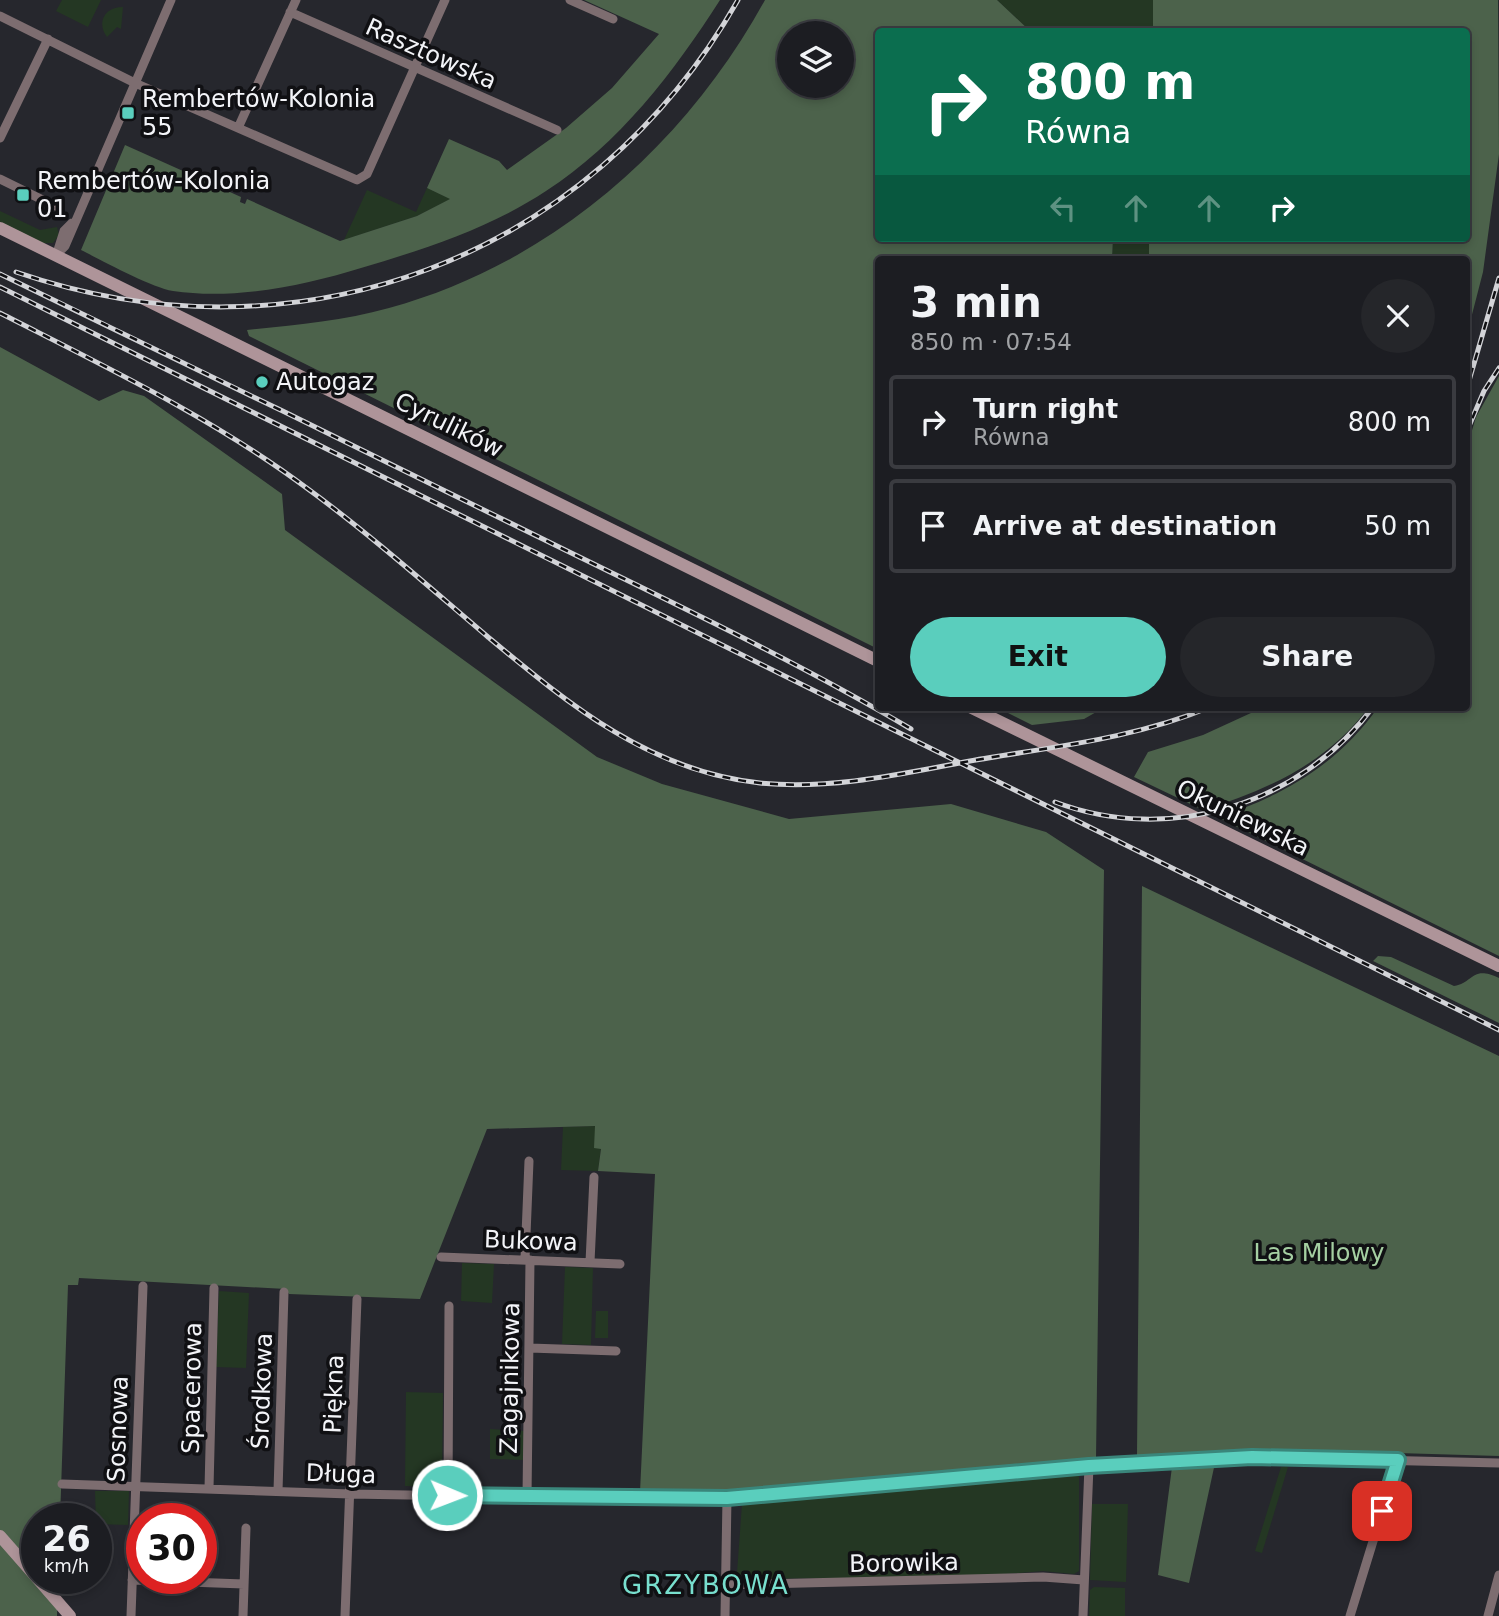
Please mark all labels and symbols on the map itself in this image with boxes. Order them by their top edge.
street label: Rasztowska [361,13,501,95]
place label: Rembertów-Kolonia 55 [142,85,375,141]
marker: Rembertów-Kolonia 55 [120,105,136,121]
place label: Rembertów-Kolonia 01 [37,167,270,223]
marker: Rembertów-Kolonia 01 [15,187,31,203]
place label: Autogaz [276,368,374,396]
marker: Autogaz [254,374,270,390]
street label: Cyrulików [390,387,508,463]
street label: Okuniewska [1172,774,1314,862]
street label: Bukowa [484,1225,578,1257]
park label: Las Milowy [1254,1239,1384,1267]
street label: Zagajnikowa [495,1302,525,1454]
street label: Spacerowa [177,1322,207,1454]
street label: Środkowa [244,1332,278,1450]
street label: Piękna [319,1354,349,1434]
street label: Sosnowa [102,1375,134,1483]
position arrow [410,1458,484,1532]
street label: Długa [305,1459,377,1489]
pin [1352,1481,1412,1541]
speed limit sign: 30 [126,1503,217,1594]
street label: Borowika [849,1548,959,1578]
district label: GRZYBOWA [622,1570,790,1600]

